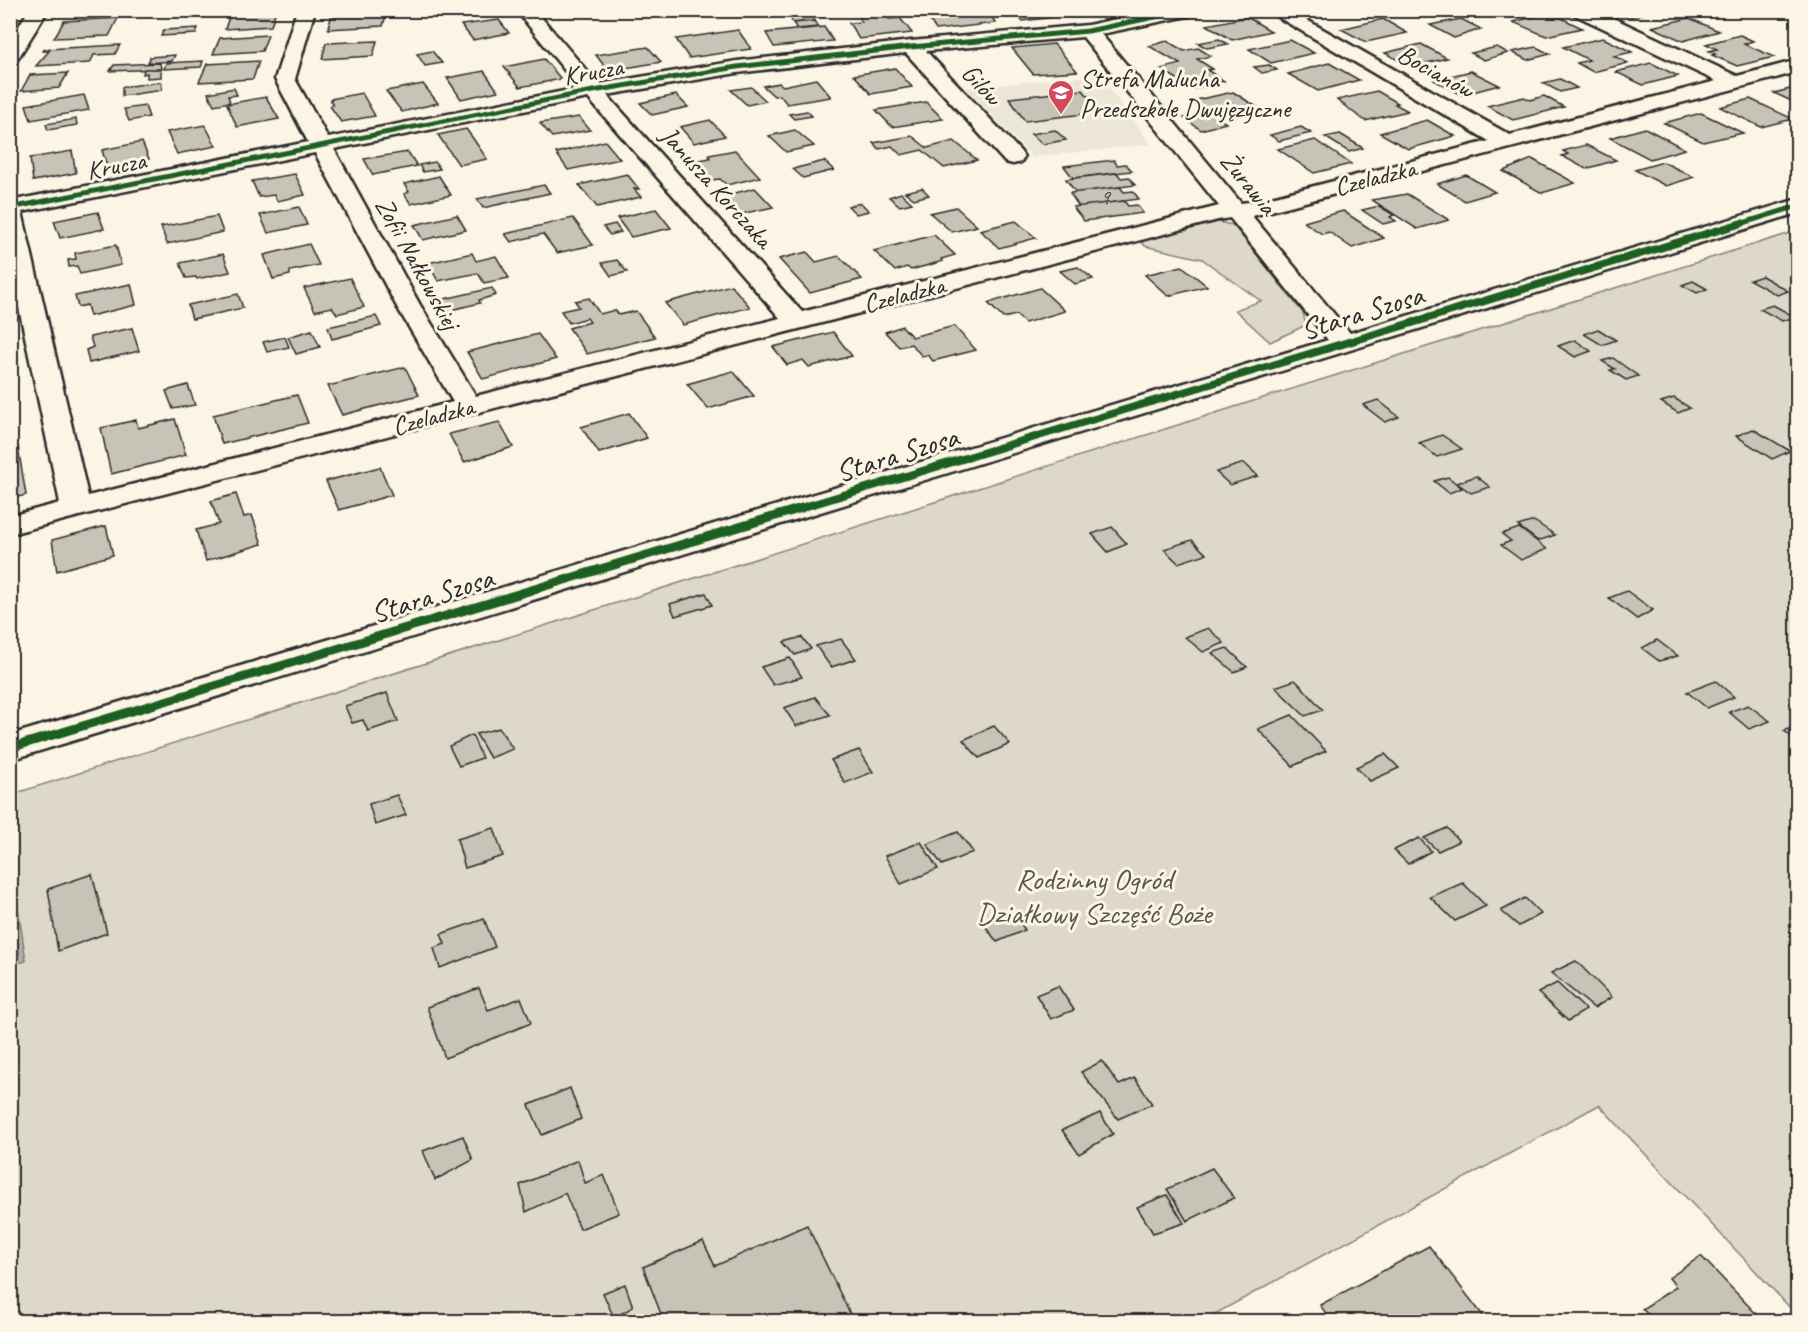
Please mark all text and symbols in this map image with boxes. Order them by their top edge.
street label: Bocianów [1392,37,1482,107]
street label: Krucza [561,50,627,93]
street label: Gilów [954,57,1011,114]
place label: Strefa Malucha Przedszkole Dwujęzyczne [1080,62,1293,125]
school or university icon: Strefa Malucha Przedszkole Dwujęzyczne [1046,78,1076,116]
street label: Janusza Korczaka [652,118,781,257]
street label: Krucza [84,143,150,187]
street label: Żurawia [1213,145,1285,223]
street label: Czeladzka [1331,151,1422,204]
house number: 9 [1100,183,1112,211]
street label: Zofii Nałkowskiej [368,192,469,338]
street label: Czeladzka [860,268,951,321]
street label: Stara Szosa [1296,275,1430,349]
street label: Czeladzka [389,389,480,443]
street label: Stara Szosa [831,417,965,491]
street label: Stara Szosa [366,558,500,632]
park label: Rodzinny Ogród Działkowy Szczęść Boże [976,860,1214,932]

